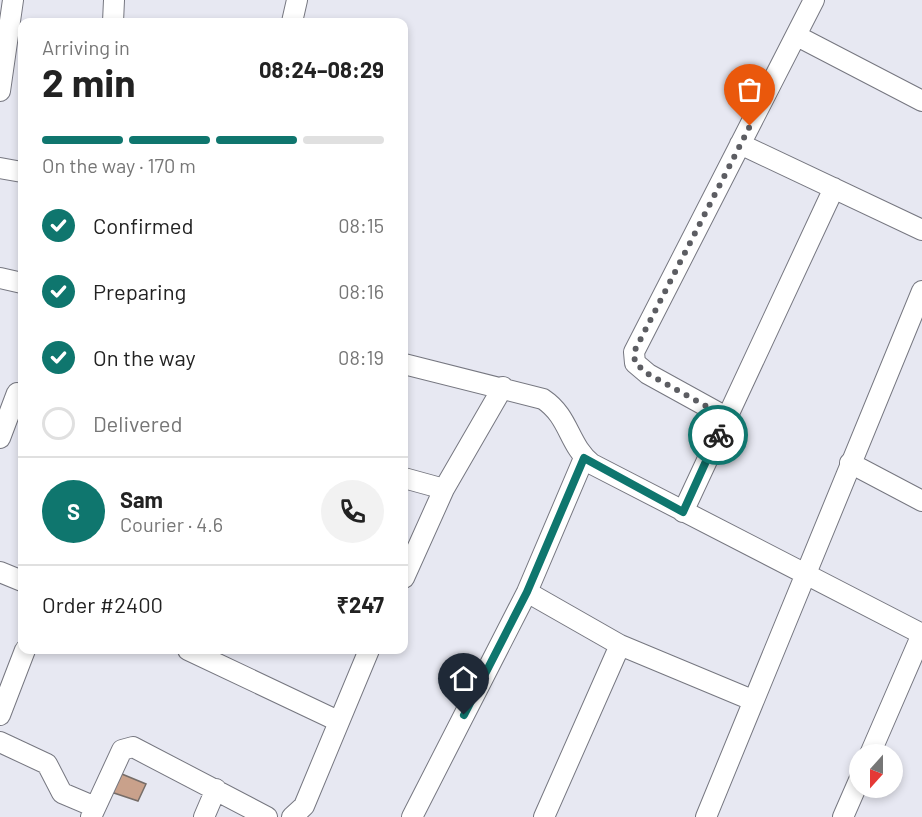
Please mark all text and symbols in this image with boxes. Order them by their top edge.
text: Arriving in [42,35,130,59]
text: 08:24–08:29 [259,56,384,82]
text: 2 min [42,58,135,105]
pin [724,64,775,126]
icon: bag [733,73,766,106]
text: On the way · 170 m [42,153,196,177]
icon: check [42,209,75,242]
text: Confirmed [93,212,193,238]
text: 08:15 [338,213,384,237]
icon: check [42,275,75,308]
text: Preparing [93,278,186,304]
text: 08:16 [338,279,384,303]
icon: check [42,341,75,374]
text: On the way [93,344,196,370]
text: 08:19 [338,345,384,369]
courier [688,405,748,465]
text: Delivered [93,410,182,436]
icon: bike [702,419,735,452]
button: phone [321,480,384,543]
text: Sam [120,486,163,512]
text: S [67,498,80,524]
text: Courier · 4.6 [120,512,223,536]
text: Order #2400 [42,591,163,617]
text: ₹247 [336,591,384,617]
pin [438,653,489,715]
icon: home [447,662,480,695]
north arrow [849,744,903,798]
map controls [849,744,903,798]

